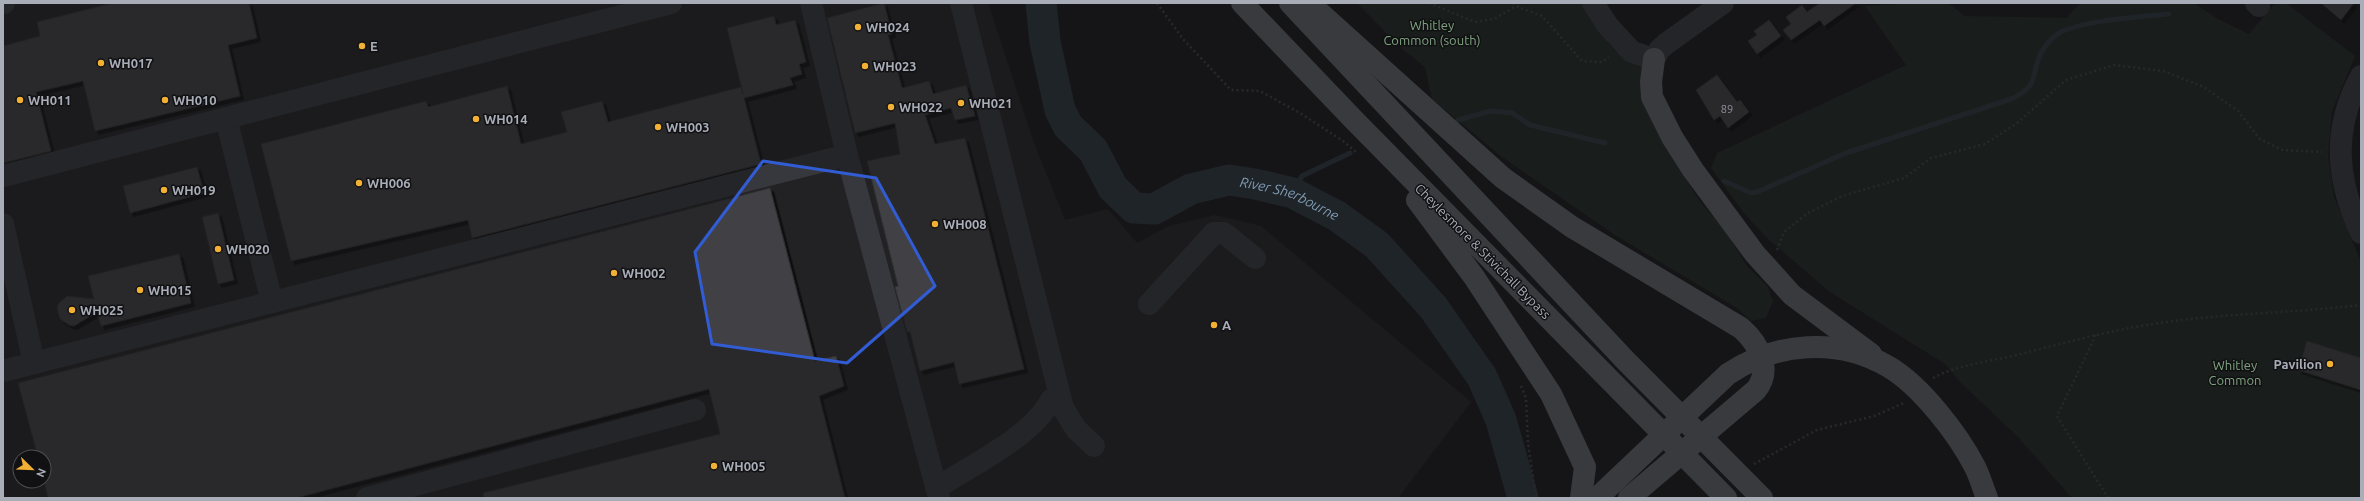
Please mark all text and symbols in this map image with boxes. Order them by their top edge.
park label: Whitley Common (south) [1383,18,1481,48]
place label: WH024 [866,20,910,34]
marker: WH024 [853,22,863,32]
place label: E [370,39,378,53]
marker: E [357,41,367,51]
place label: WH017 [109,56,153,70]
marker: WH017 [96,58,106,68]
place label: WH023 [873,59,917,73]
marker: WH023 [860,61,870,71]
place label: WH011 [28,93,72,107]
place label: WH010 [173,93,217,107]
marker: WH011 [15,95,25,105]
marker: WH010 [160,95,170,105]
place label: WH021 [969,96,1013,110]
marker: WH021 [956,98,966,108]
place label: WH022 [899,100,943,114]
marker: WH022 [886,102,896,112]
house number: 89 [1721,103,1733,115]
place label: WH014 [484,112,528,126]
marker: WH014 [471,114,481,124]
place label: WH003 [666,120,710,134]
marker: WH003 [653,122,663,132]
water label: River Sherbourne [1239,174,1341,224]
place label: WH006 [367,176,411,190]
marker: WH006 [354,178,364,188]
street label: Cheylesmore & Stivichall Bypass [1413,181,1554,322]
place label: WH019 [172,183,216,197]
marker: WH019 [159,185,169,195]
place label: WH008 [943,217,987,231]
marker: WH008 [930,219,940,229]
place label: WH020 [226,242,270,256]
marker: WH020 [213,244,223,254]
place label: WH002 [622,266,666,280]
marker: WH002 [609,268,619,278]
place label: WH015 [148,283,192,297]
marker: WH015 [135,285,145,295]
place label: WH025 [80,303,124,317]
marker: WH025 [67,305,77,315]
place label: A [1222,318,1232,332]
marker: A [1209,320,1219,330]
place label: Pavilion [2274,357,2322,371]
park label: Whitley Common [2208,358,2262,387]
marker: Pavilion [2325,359,2335,369]
north arrow [12,449,52,489]
place label: WH005 [722,459,766,473]
marker: WH005 [709,461,719,471]
text: N [34,467,48,479]

